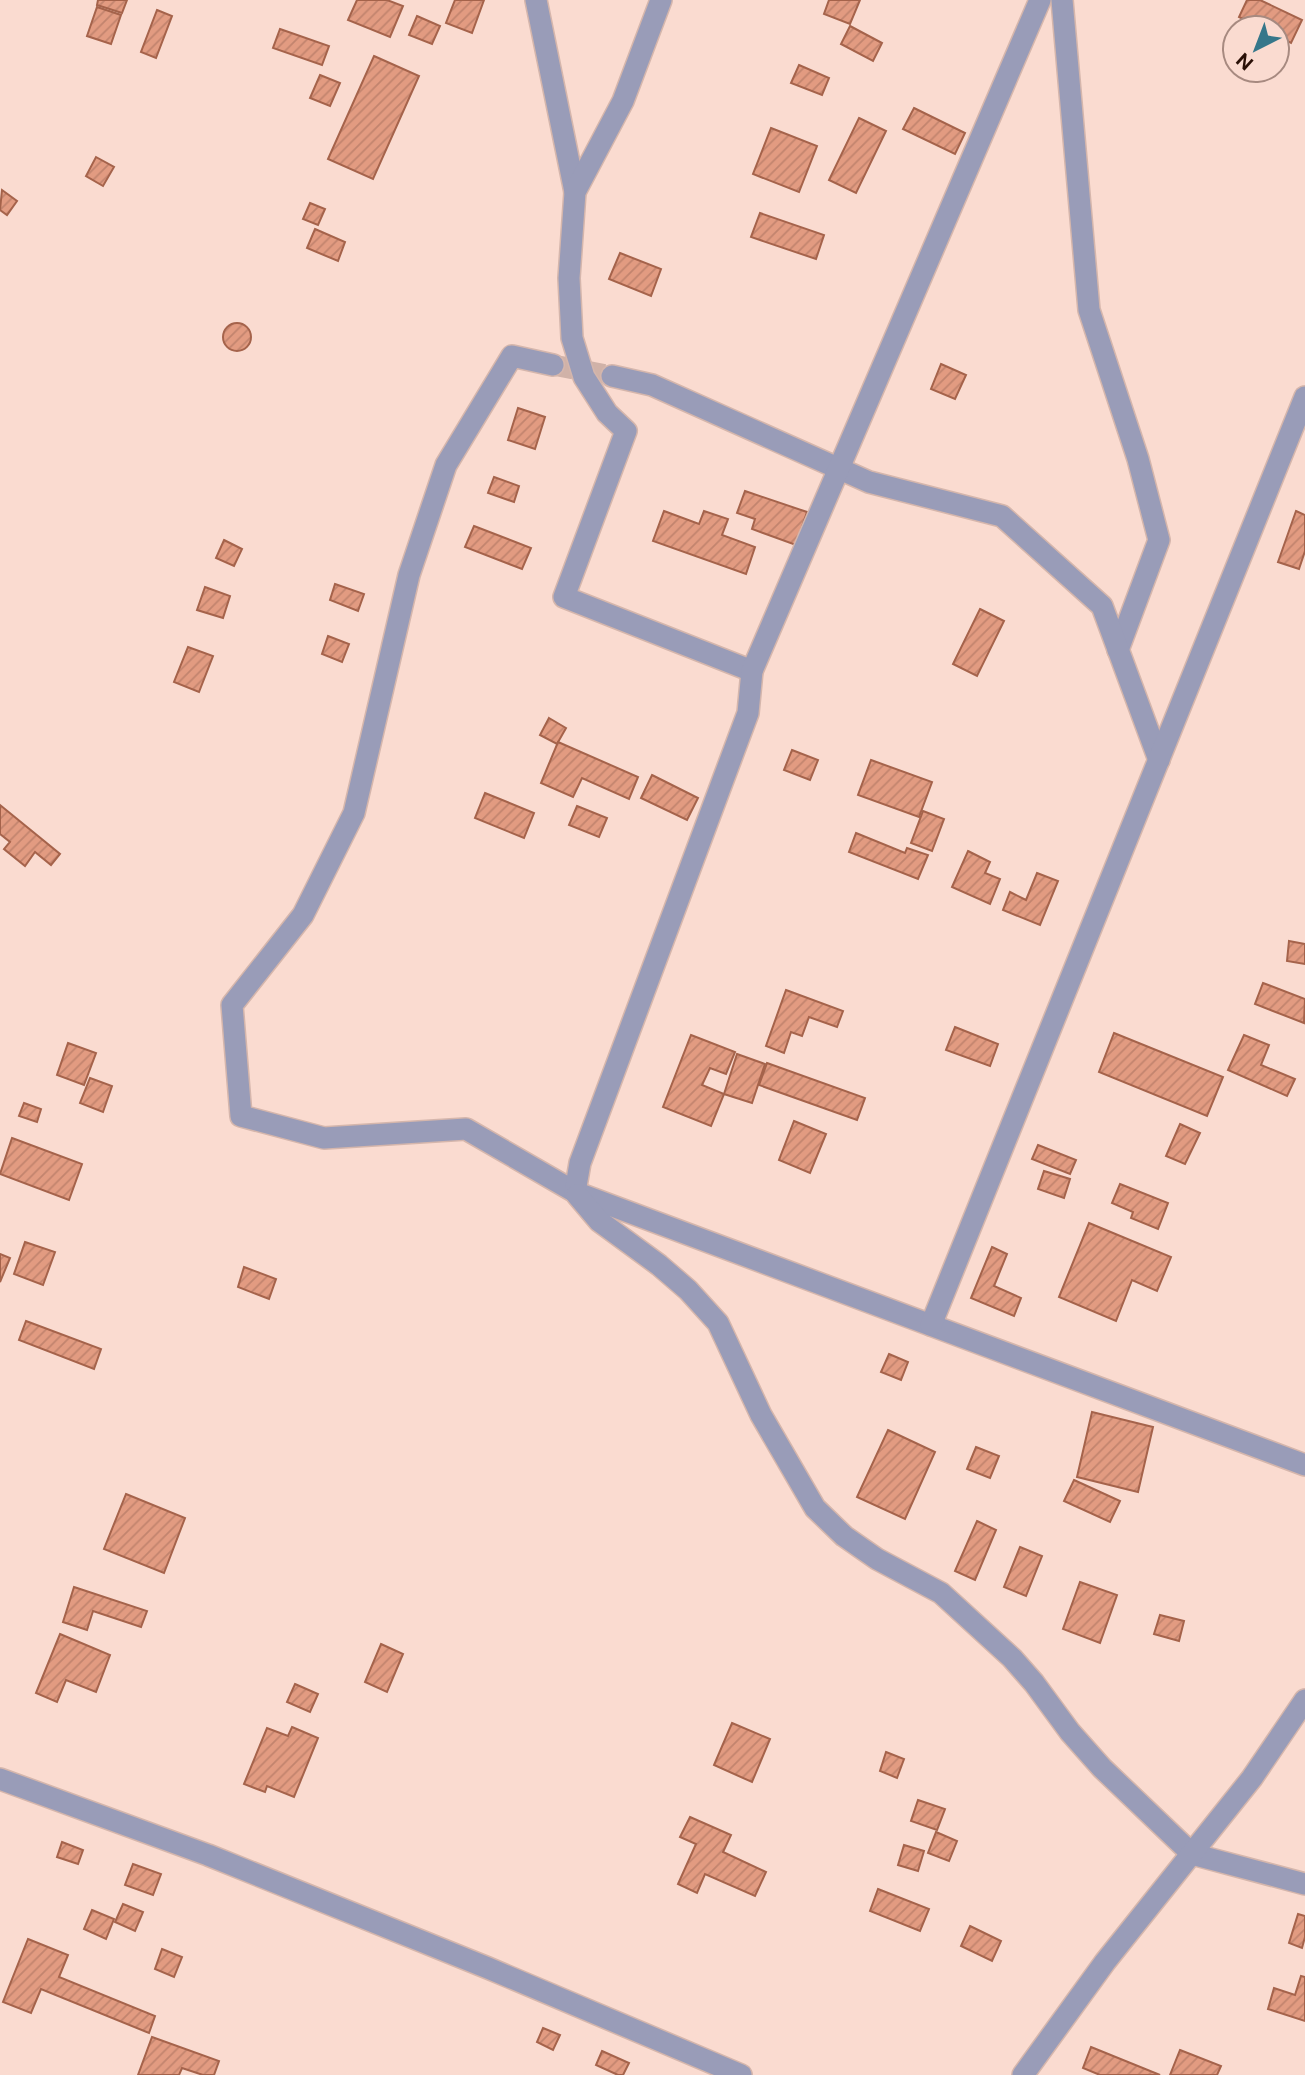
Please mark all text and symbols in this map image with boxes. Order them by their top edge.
north arrow [1221,14,1291,84]
text: N [1232,48,1258,75]

